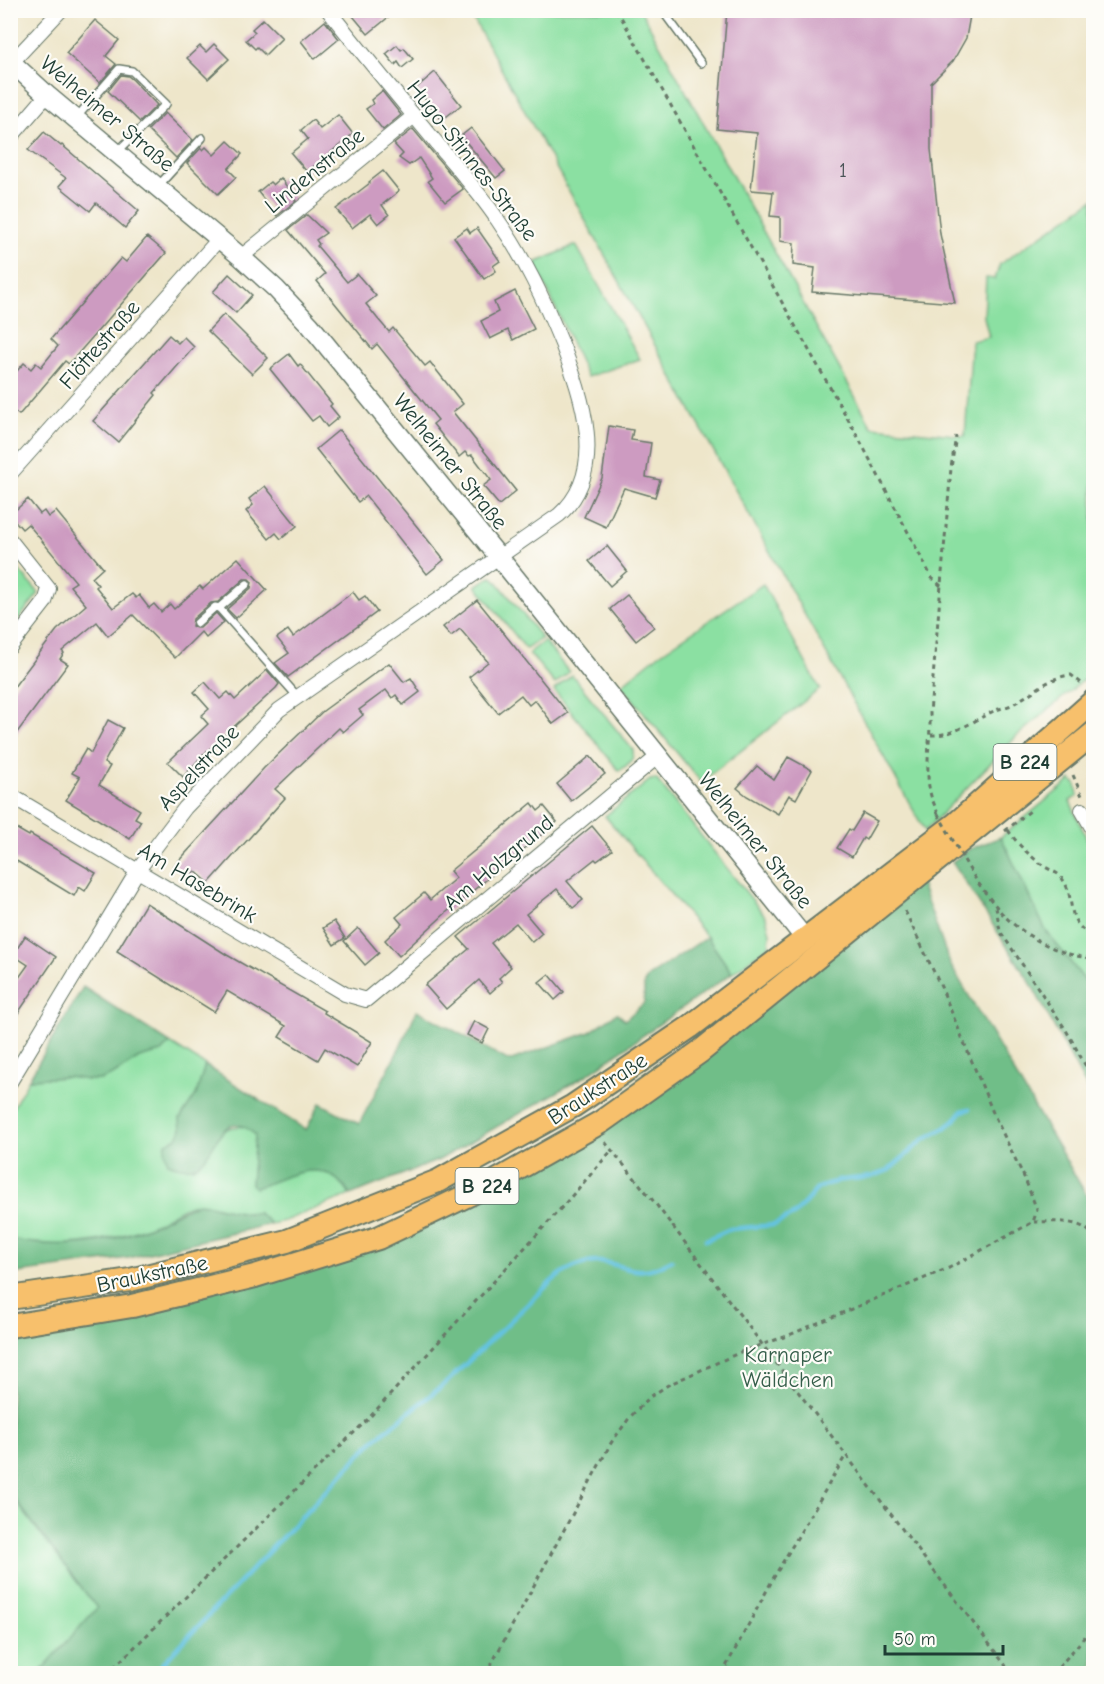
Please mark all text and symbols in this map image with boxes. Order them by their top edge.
street label: Welheimer Straße [35,50,180,177]
street label: Hugo-Stinnes-Straße [401,75,543,246]
street label: Lindenstraße [260,123,370,219]
house number: 1 [839,159,847,182]
street label: Flöttestraße [54,295,146,395]
street label: Welheimer Straße [387,388,513,535]
street label: Aspelstraße [153,720,245,816]
road number: B 224 [994,744,1056,780]
street label: Welheimer Straße [692,767,818,914]
street label: Am Holzgrund [439,809,559,916]
street label: Am Hasebrink [133,837,262,929]
street label: Braukstraße [543,1047,652,1130]
road number: B 224 [456,1168,518,1204]
street label: Braukstraße [94,1250,210,1298]
park label: Karnaper Wäldchen [742,1342,834,1393]
scale bar [885,1618,1004,1656]
text: 50 m [894,1629,936,1650]

